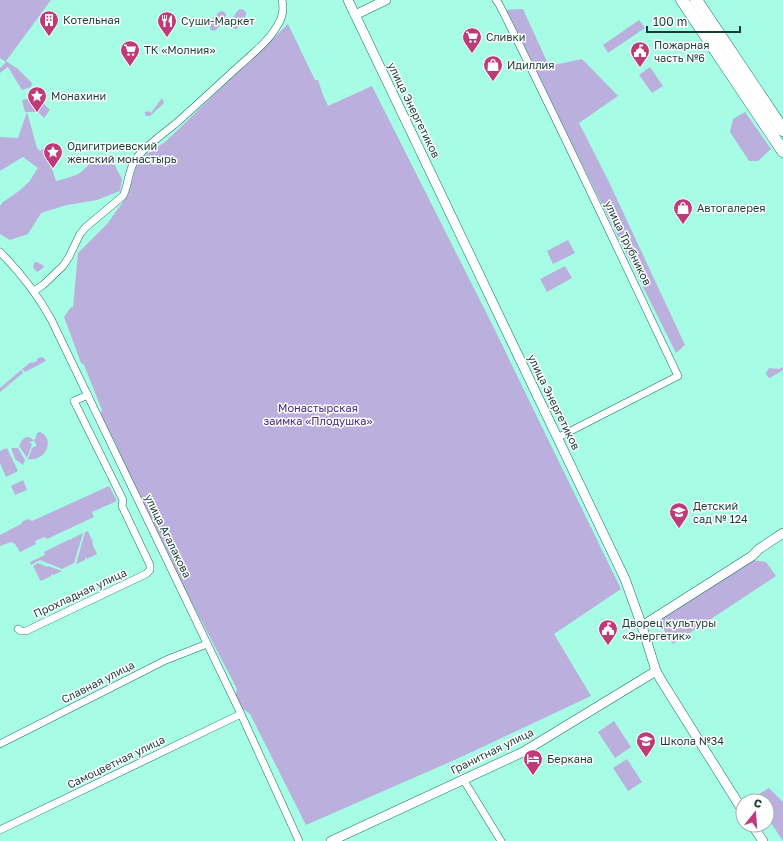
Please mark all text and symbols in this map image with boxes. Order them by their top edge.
scale bar [647,8,740,34]
building icon: Котельная [38,9,60,37]
restaurant icon: Суши-Маркет [156,10,178,38]
place label: Котельная [63,13,120,26]
place label: Суши-Маркет [181,14,255,27]
text: 100 m [653,14,687,29]
supermarket icon: Сливки [461,26,483,54]
place label: Сливки [486,30,526,43]
place label: Пожарная часть №6 [654,38,710,64]
supermarket icon: ТК «Молния» [119,39,141,67]
public building icon: Пожарная часть №6 [629,40,651,68]
place label: ТК «Молния» [144,43,215,56]
shop icon: Идиллия [482,54,504,82]
place label: Идиллия [507,58,555,71]
street label: улица Энергетиков [386,60,443,160]
place icon: Монахини [26,85,48,113]
place label: Монахини [51,89,106,102]
place label: Одигитриевский женский монастырь [67,139,177,165]
place icon: Одигитриевский женский монастырь [42,141,64,169]
shop icon: Автогалерея [672,197,694,225]
street label: улица Трубников [602,198,655,287]
place label: Автогалерея [697,201,766,214]
street label: улица Энергетиков [526,352,583,452]
park label: Монастырская заимка «Плодушка» [263,401,373,427]
street label: улица Агалакова [143,492,194,580]
place label: Детский сад № 124 [693,499,748,525]
school or university icon: Детский сад № 124 [668,501,690,529]
street label: Прохладная улица [31,565,128,620]
place label: Дворец культуры «Энергетик» [622,616,716,642]
public building icon: Дворец культуры «Энергетик» [597,618,619,646]
street label: Славная улица [59,658,136,706]
street label: Гранитная улица [448,725,535,776]
school or university icon: Школа №34 [635,730,657,758]
street label: Самоцветная улица [65,732,167,791]
place label: Школа №34 [660,734,724,747]
hotel icon: Беркана [522,748,544,776]
place label: Беркана [547,752,593,765]
north arrow [735,793,775,833]
text: С [752,796,764,810]

